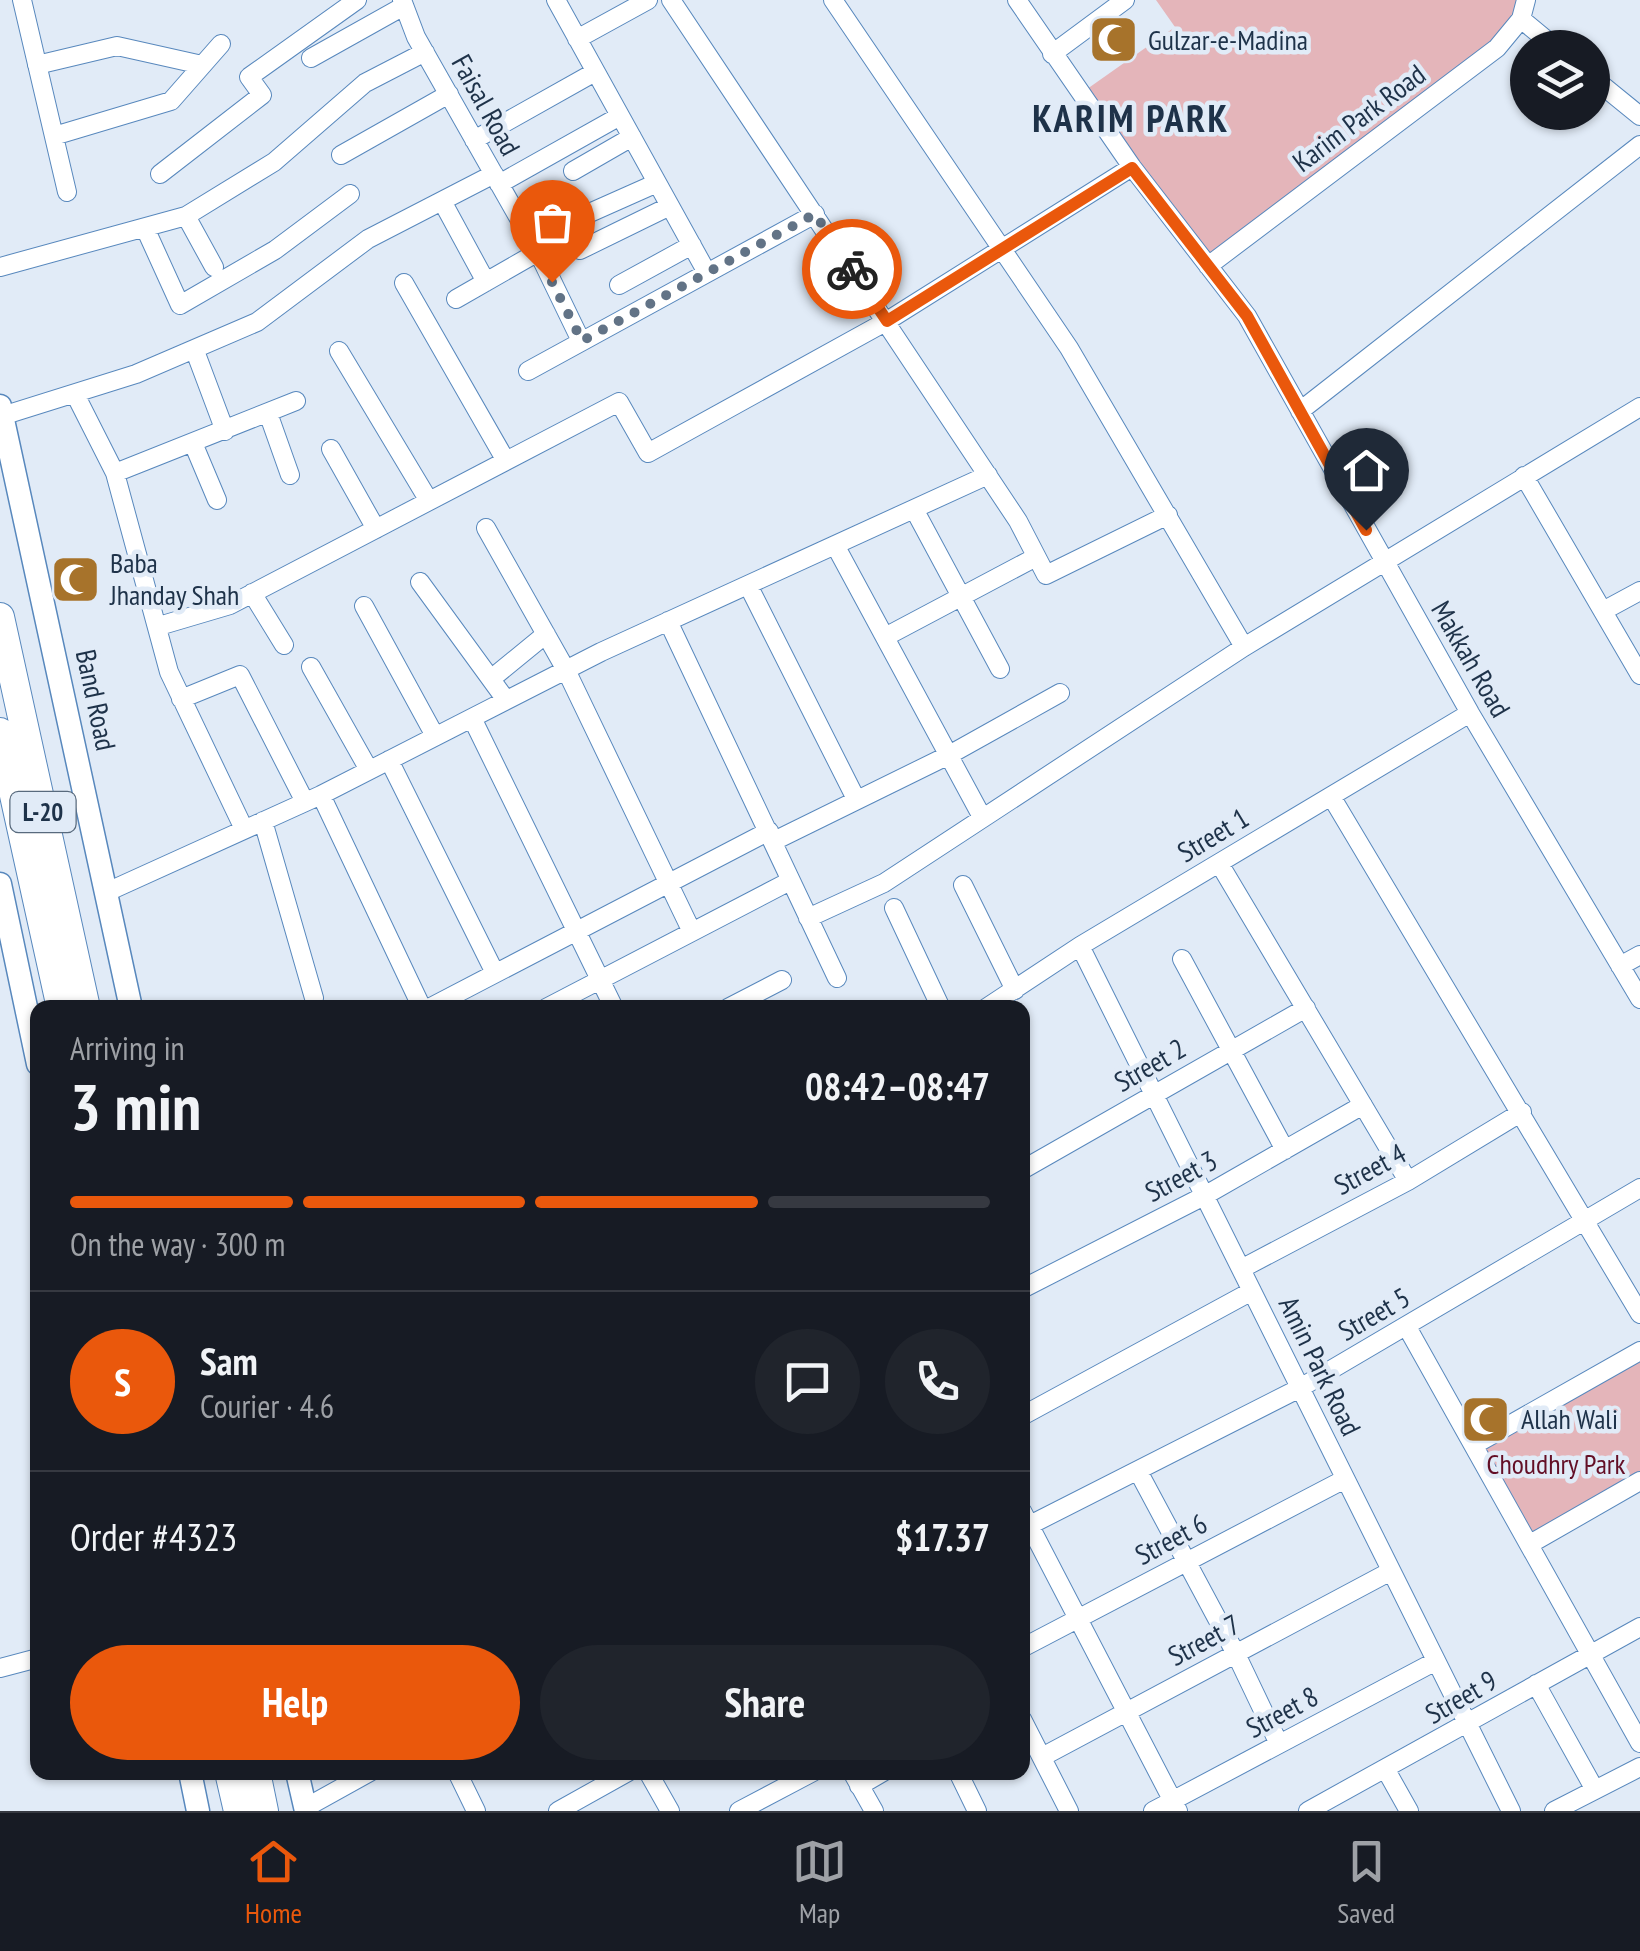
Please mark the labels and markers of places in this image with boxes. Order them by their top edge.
mosque icon: Gulzar-e-Madina [1087,14,1139,66]
place label: Gulzar-e-Madina [1148,21,1308,58]
pin [510,180,595,283]
pin [1324,428,1409,531]
place label: Baba Jhanday Shah [109,544,239,613]
mosque icon: Baba Jhanday Shah [49,553,101,605]
mosque icon: Allah Wali [1460,1393,1512,1445]
place label: Allah Wali [1521,1400,1618,1437]

